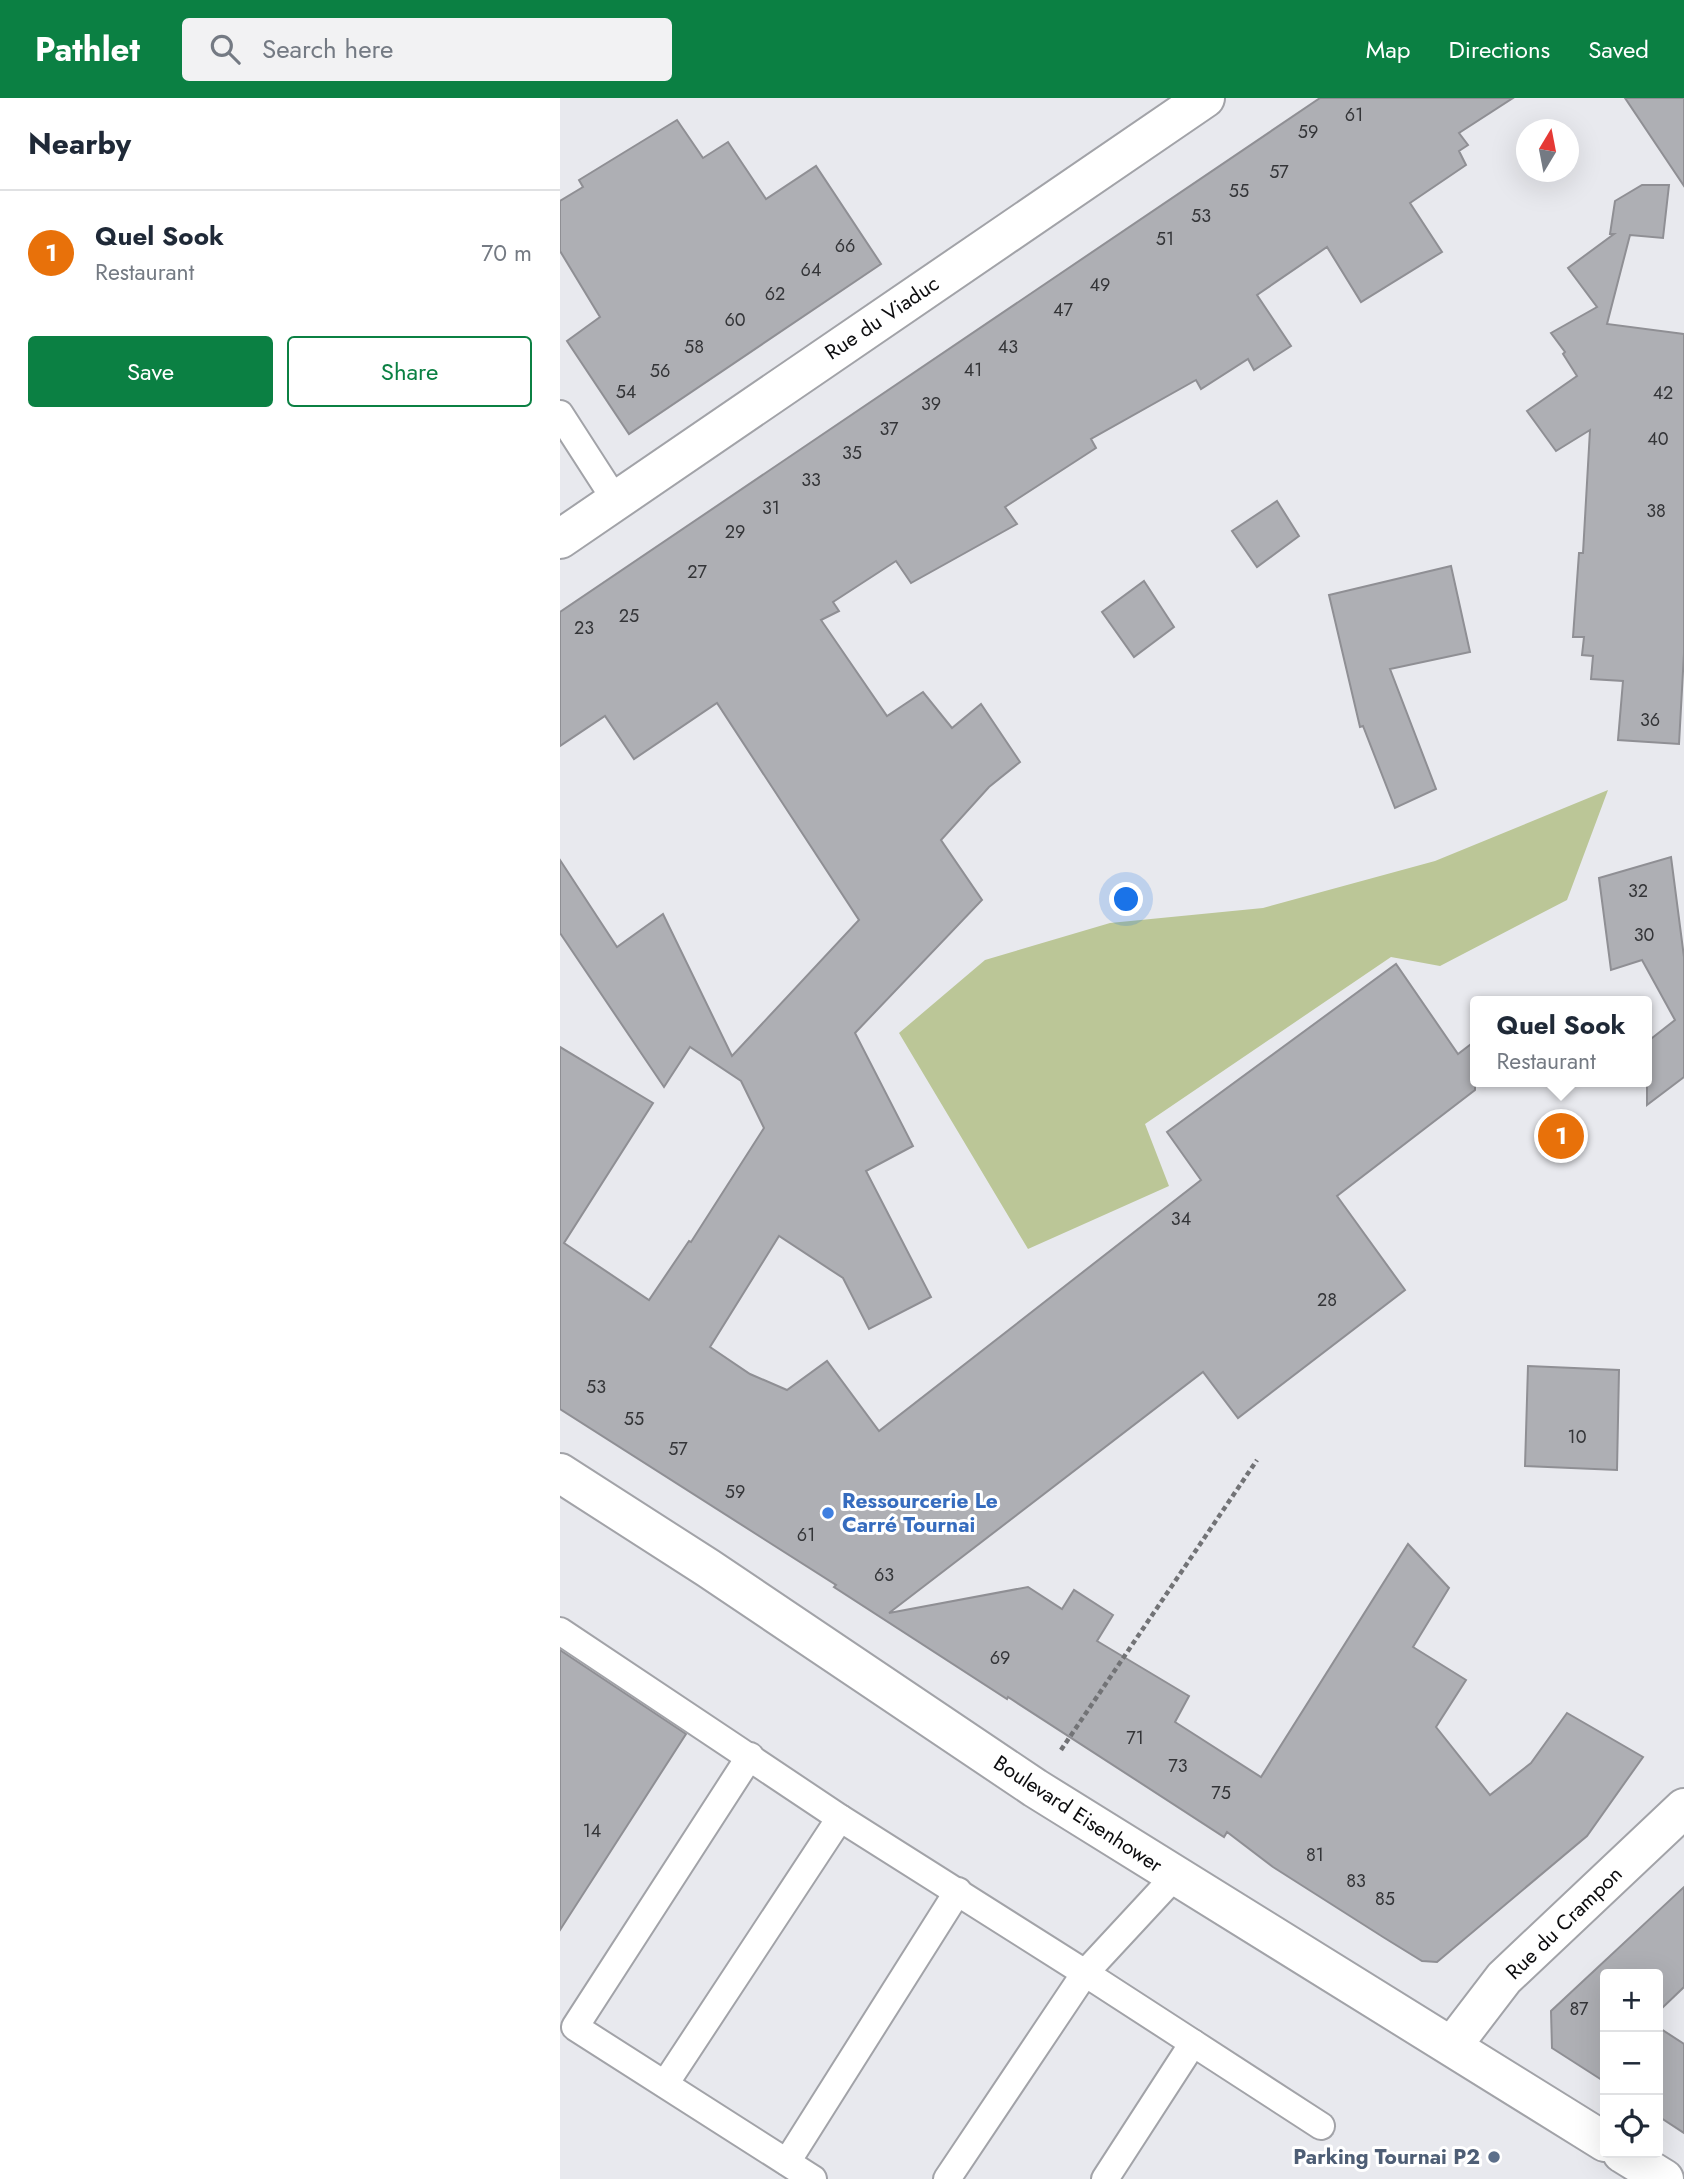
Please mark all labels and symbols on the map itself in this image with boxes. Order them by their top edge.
house number: 61 [1345,102,1363,128]
house number: 59 [1298,119,1318,145]
north arrow [1516,119,1579,182]
house number: 57 [1269,159,1289,185]
house number: 55 [1229,178,1249,204]
house number: 53 [1191,203,1211,229]
house number: 51 [1156,226,1174,252]
house number: 66 [835,233,855,259]
house number: 64 [801,257,821,283]
street label: Rue du Viaduc [819,269,945,367]
house number: 49 [1090,272,1110,298]
house number: 62 [765,281,785,307]
house number: 47 [1053,297,1074,323]
house number: 60 [724,307,746,333]
house number: 58 [684,334,704,360]
house number: 43 [998,334,1018,360]
house number: 41 [964,357,982,383]
house number: 56 [650,358,670,384]
house number: 54 [616,379,636,405]
house number: 42 [1653,380,1673,406]
house number: 39 [921,391,941,417]
house number: 37 [879,416,899,442]
house number: 40 [1647,426,1669,452]
house number: 35 [842,440,862,466]
house number: 33 [801,467,821,493]
house number: 31 [762,495,780,521]
house number: 38 [1646,498,1666,524]
house number: 29 [725,519,745,545]
house number: 27 [687,559,707,585]
house number: 25 [619,603,639,629]
house number: 23 [574,615,594,641]
house number: 36 [1640,707,1660,733]
house number: 32 [1628,878,1648,904]
your location [1109,882,1143,916]
house number: 30 [1634,922,1655,948]
pin: 1 [1538,1110,1584,1162]
house number: 34 [1171,1206,1191,1232]
house number: 28 [1317,1287,1337,1313]
house number: 53 [586,1374,606,1400]
house number: 55 [624,1406,644,1432]
house number: 10 [1568,1424,1587,1450]
house number: 57 [668,1436,688,1462]
house number: 59 [725,1479,745,1505]
place label: Ressourcerie Le Carré Tournai [842,1486,998,1540]
marker: Ressourcerie Le Carré Tournai [820,1505,836,1521]
house number: 61 [797,1522,815,1548]
house number: 63 [874,1562,894,1588]
house number: 69 [990,1645,1010,1671]
house number: 71 [1126,1725,1144,1751]
street label: Boulevard Eisenhower [988,1748,1169,1880]
house number: 73 [1168,1753,1188,1779]
house number: 75 [1211,1780,1231,1806]
house number: 14 [583,1818,601,1844]
house number: 81 [1306,1842,1324,1868]
street label: Rue du Crampon [1499,1860,1629,1986]
house number: 83 [1346,1868,1366,1894]
house number: 85 [1375,1886,1395,1912]
house number: 87 [1569,1996,1589,2022]
place label: Parking Tournai P2 [1293,2142,1480,2172]
marker: Parking Tournai P2 [1486,2149,1502,2165]

